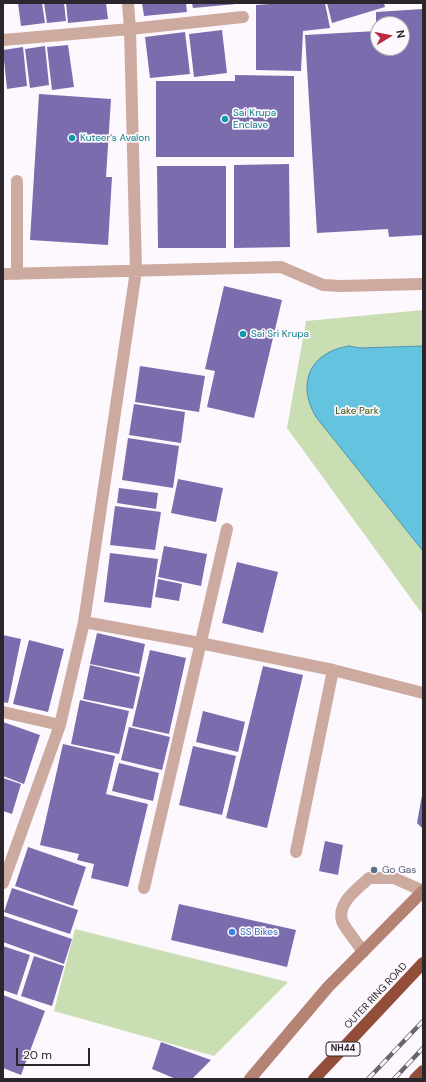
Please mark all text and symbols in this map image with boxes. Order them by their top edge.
north arrow [370,16,410,56]
text: N [393,29,408,39]
place label: Sai Krupa Enclave [233,107,276,130]
marker: Sai Krupa Enclave [220,114,230,124]
place label: Kuteer's Avalon [80,132,150,144]
marker: Kuteer's Avalon [67,133,77,143]
place label: Sai Sri Krupa [251,328,309,340]
marker: Sai Sri Krupa [238,329,248,339]
park label: Lake Park [335,405,379,417]
place label: Go Gas [382,864,416,876]
marker: Go Gas [369,865,379,875]
place label: SS Bikes [240,926,278,938]
marker: SS Bikes [227,927,237,937]
street label: OUTER RING ROAD [342,960,410,1032]
scale bar [18,1040,92,1066]
road number: NH44 [326,1042,360,1056]
text: 20 m [23,1047,52,1063]

